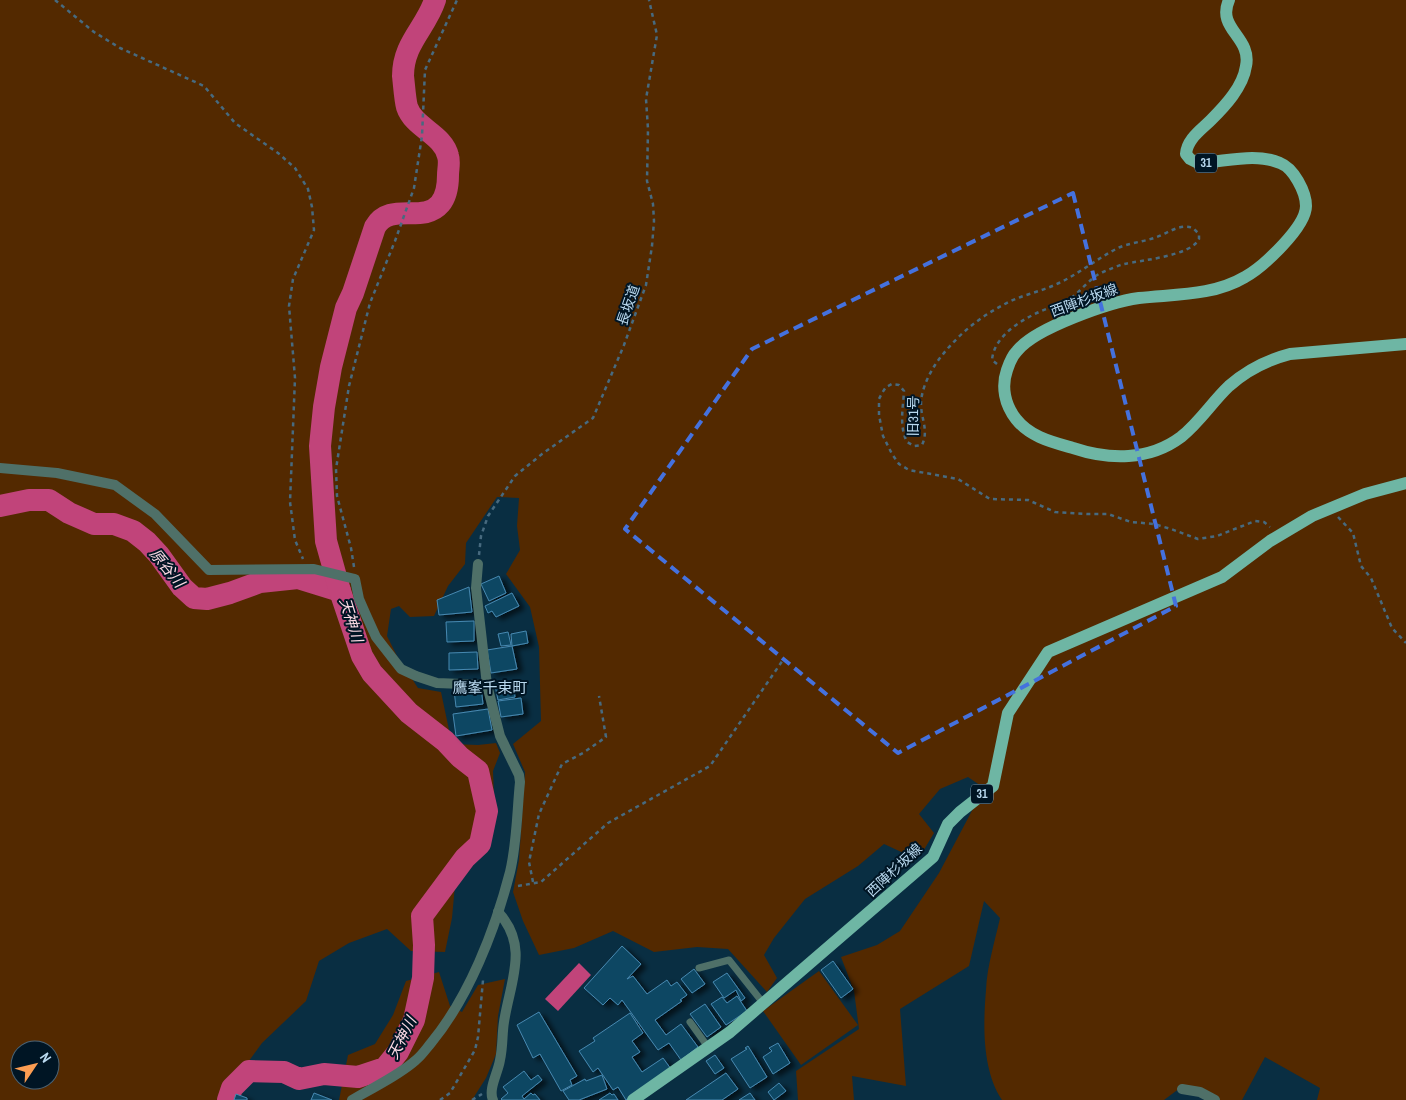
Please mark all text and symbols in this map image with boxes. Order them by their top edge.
road number: 31 [1195,154,1217,172]
street label: 西陣杉坂線 [1048,280,1120,320]
street label: 長坂道 [613,282,643,328]
street label: 旧31号 [904,395,922,437]
water label: 原谷川 [145,544,191,593]
water label: 天神川 [335,595,369,646]
district label: 鷹峯千束町 [452,677,528,698]
road number: 31 [971,784,993,804]
street label: 西陣杉坂線 [862,840,926,900]
water label: 天神川 [382,1011,422,1063]
north arrow [10,1040,60,1090]
text: N [36,1049,55,1066]

